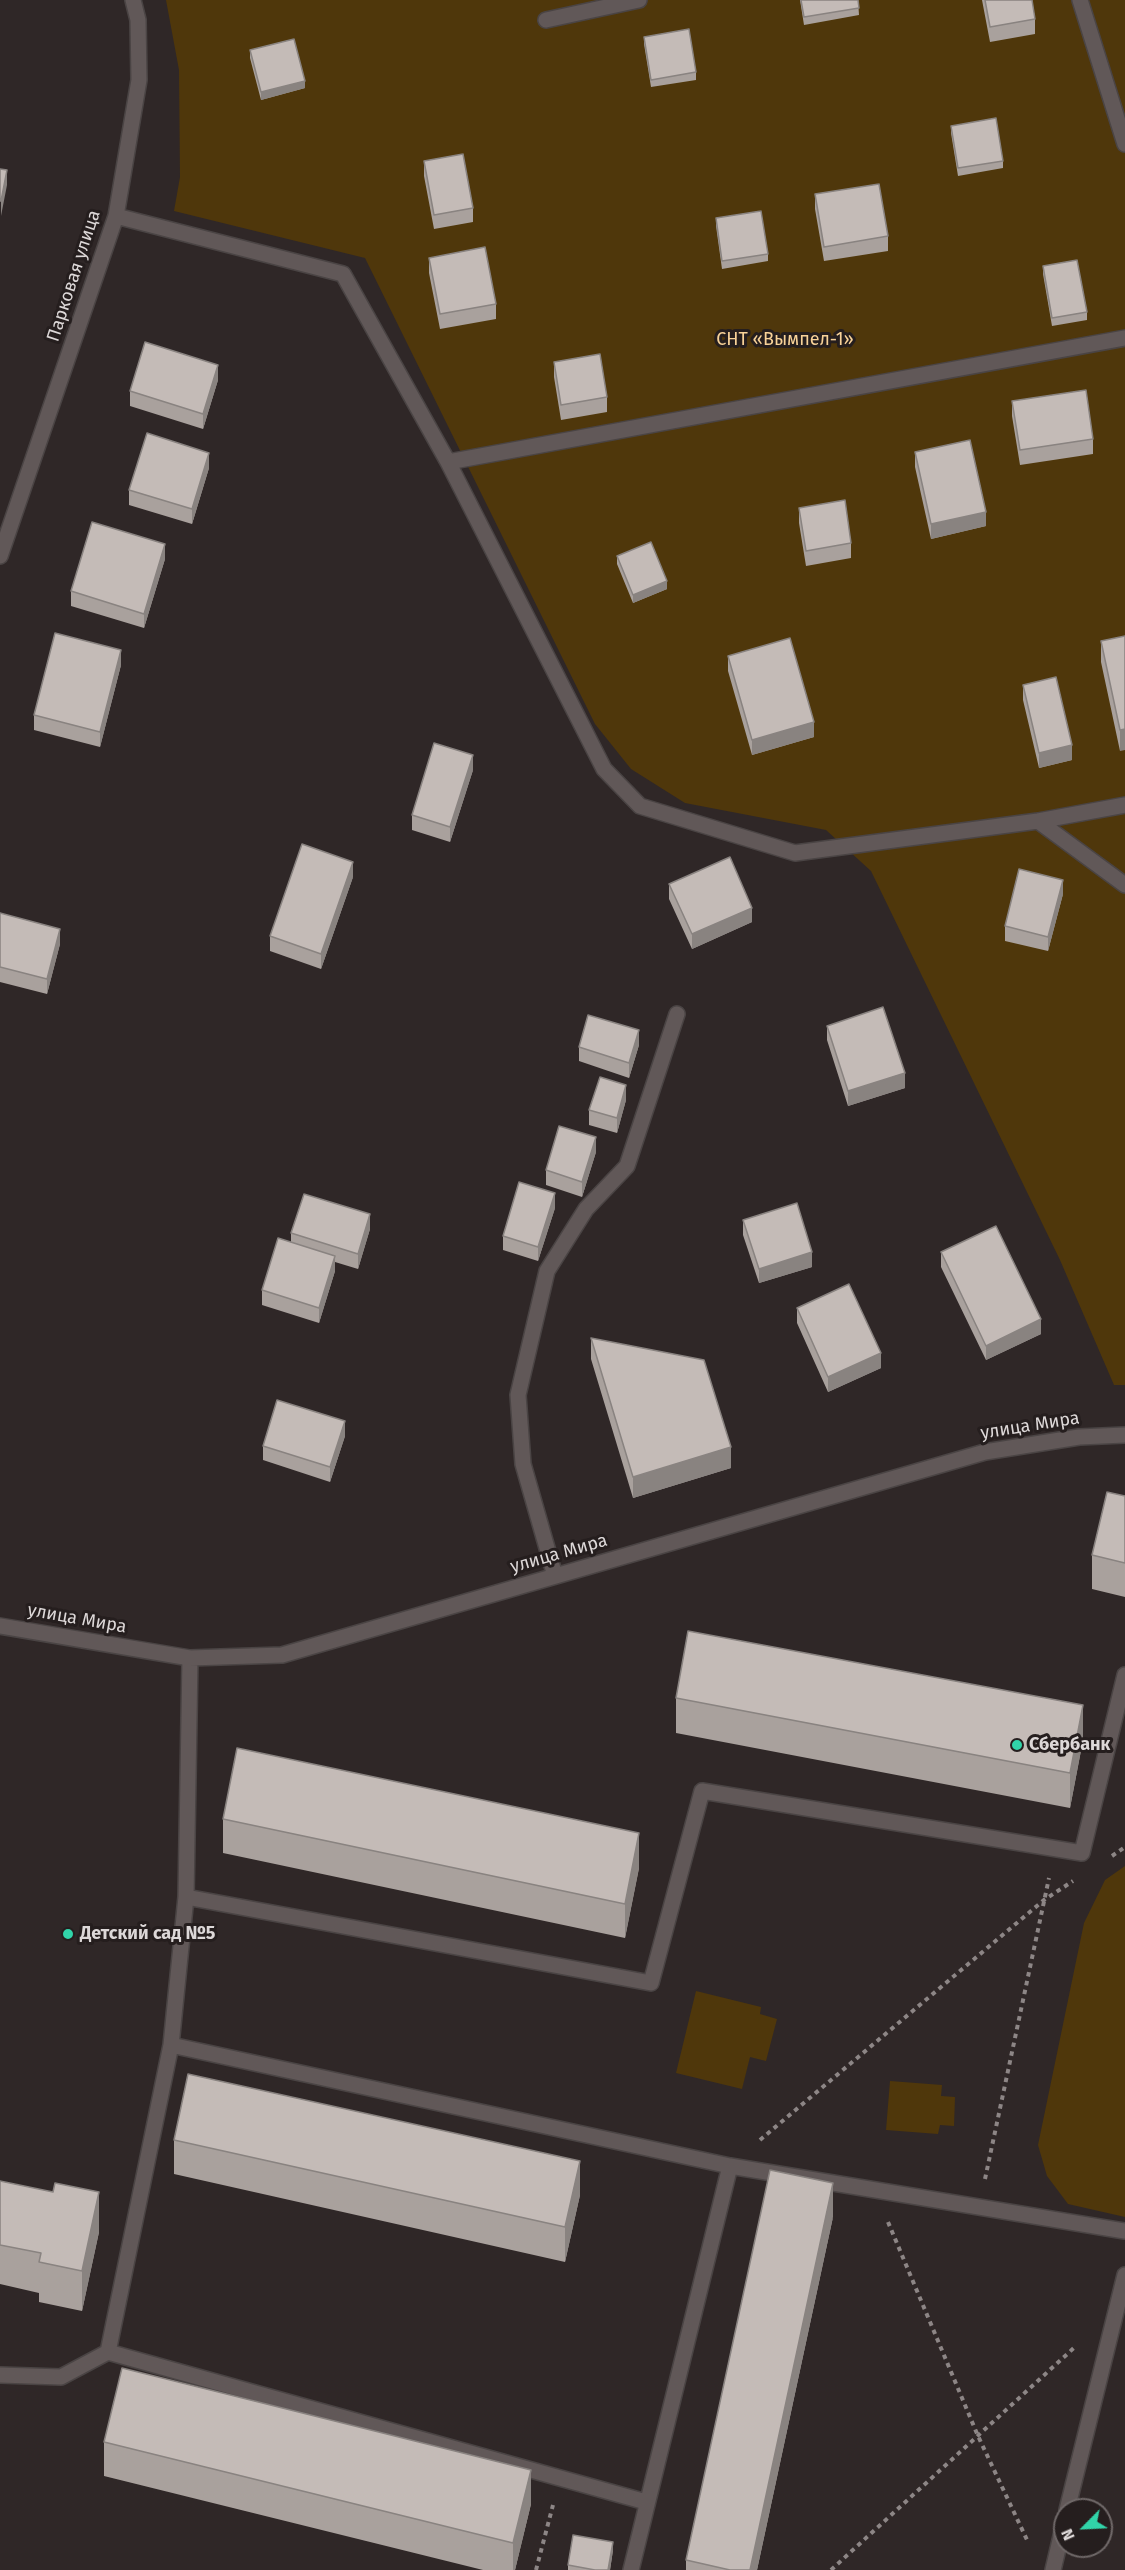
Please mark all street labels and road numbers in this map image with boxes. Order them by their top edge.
street label: Парковая улица [43,208,105,344]
street label: улица Мира [979,1408,1081,1444]
street label: улица Мира [508,1530,610,1578]
street label: улица Мира [26,1600,128,1638]

